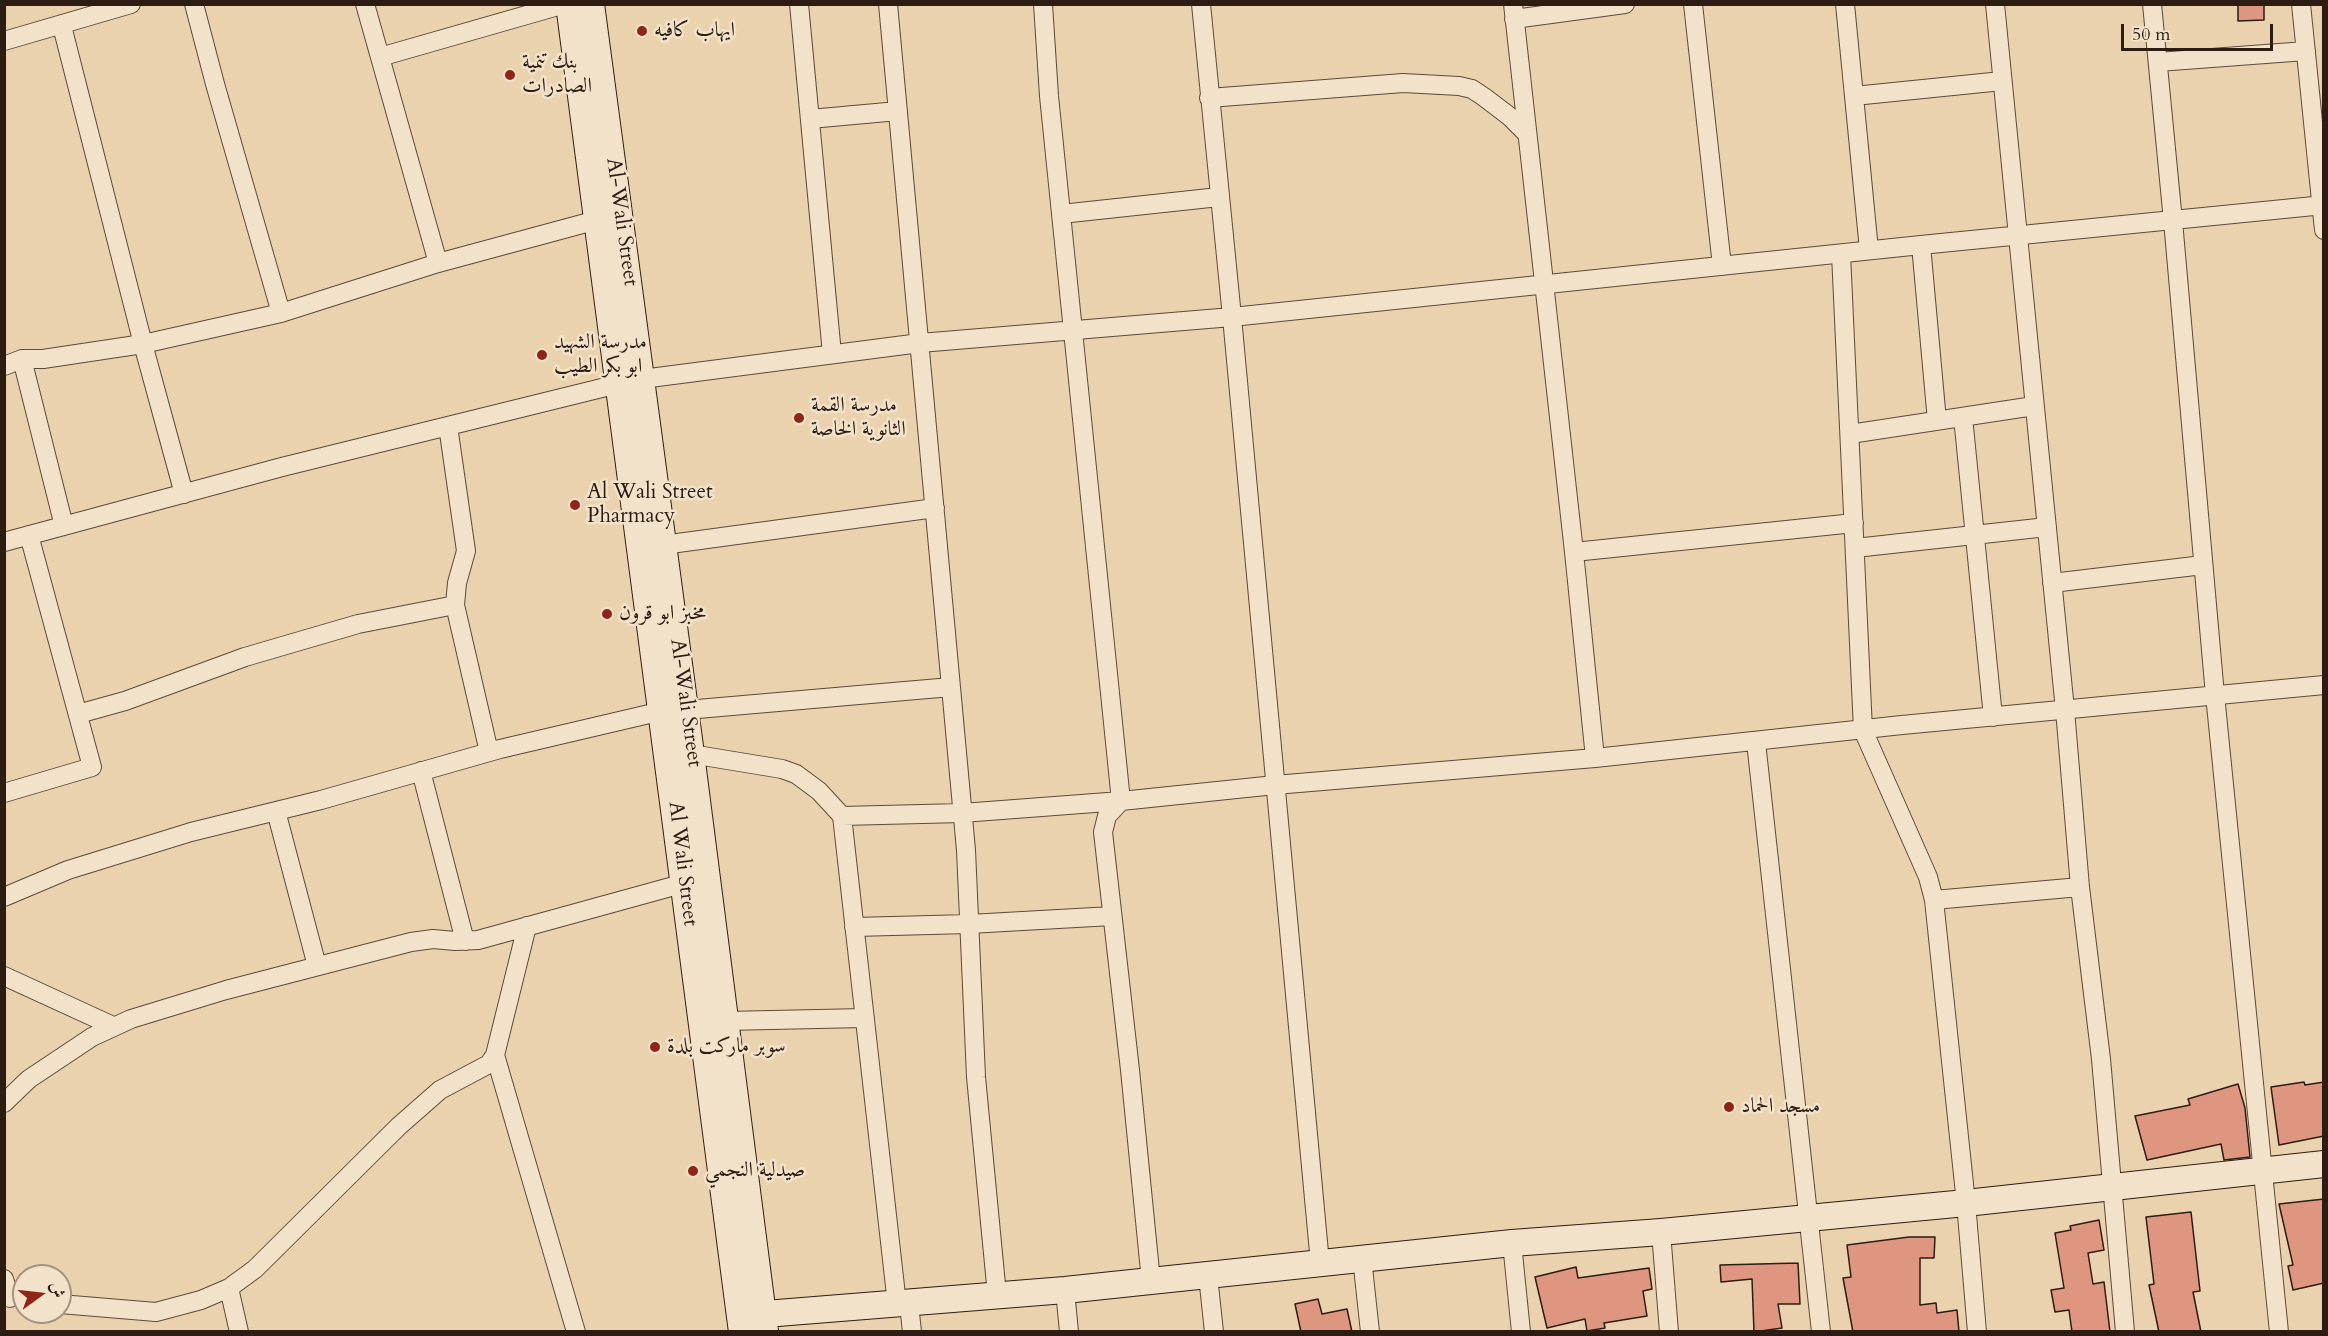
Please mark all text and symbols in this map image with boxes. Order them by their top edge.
scale bar [2124,12,2276,50]
place label: ايهاب كافيه [654,18,735,44]
text: 50 m [2132,22,2171,47]
marker: ايهاب كافيه [635,24,649,38]
place label: بنك تنمية الصادرات [522,50,592,100]
marker: بنك تنمية الصادرات [503,68,517,82]
street label: Al-Wali Street [600,156,642,288]
place label: مدرسة الشهيد ابو بكر الطيب [554,330,647,380]
marker: مدرسة الشهيد ابو بكر الطيب [535,348,549,362]
place label: مدرسة القمة الثانوية الخاصة [811,393,906,443]
marker: مدرسة القمة الثانوية الخاصة [792,411,806,425]
place label: Al Wali Street Pharmacy [587,480,713,530]
marker: Al Wali Street Pharmacy [568,498,582,512]
place label: مخبز ابو قرون [619,601,706,627]
marker: مخبز ابو قرون [600,607,614,621]
street label: Al-Wali Street [664,637,706,769]
street label: Al Wali Street [662,800,702,928]
place label: سوبر ماركت بلدة [667,1034,786,1060]
marker: سوبر ماركت بلدة [648,1040,662,1054]
place label: مسجد الحماد [1741,1094,1820,1120]
marker: مسجد الحماد [1722,1100,1736,1114]
place label: صيدلية النجمي [705,1158,805,1184]
marker: صيدلية النجمي [686,1164,700,1178]
north arrow [12,1264,72,1324]
text: ش [45,1279,70,1300]

